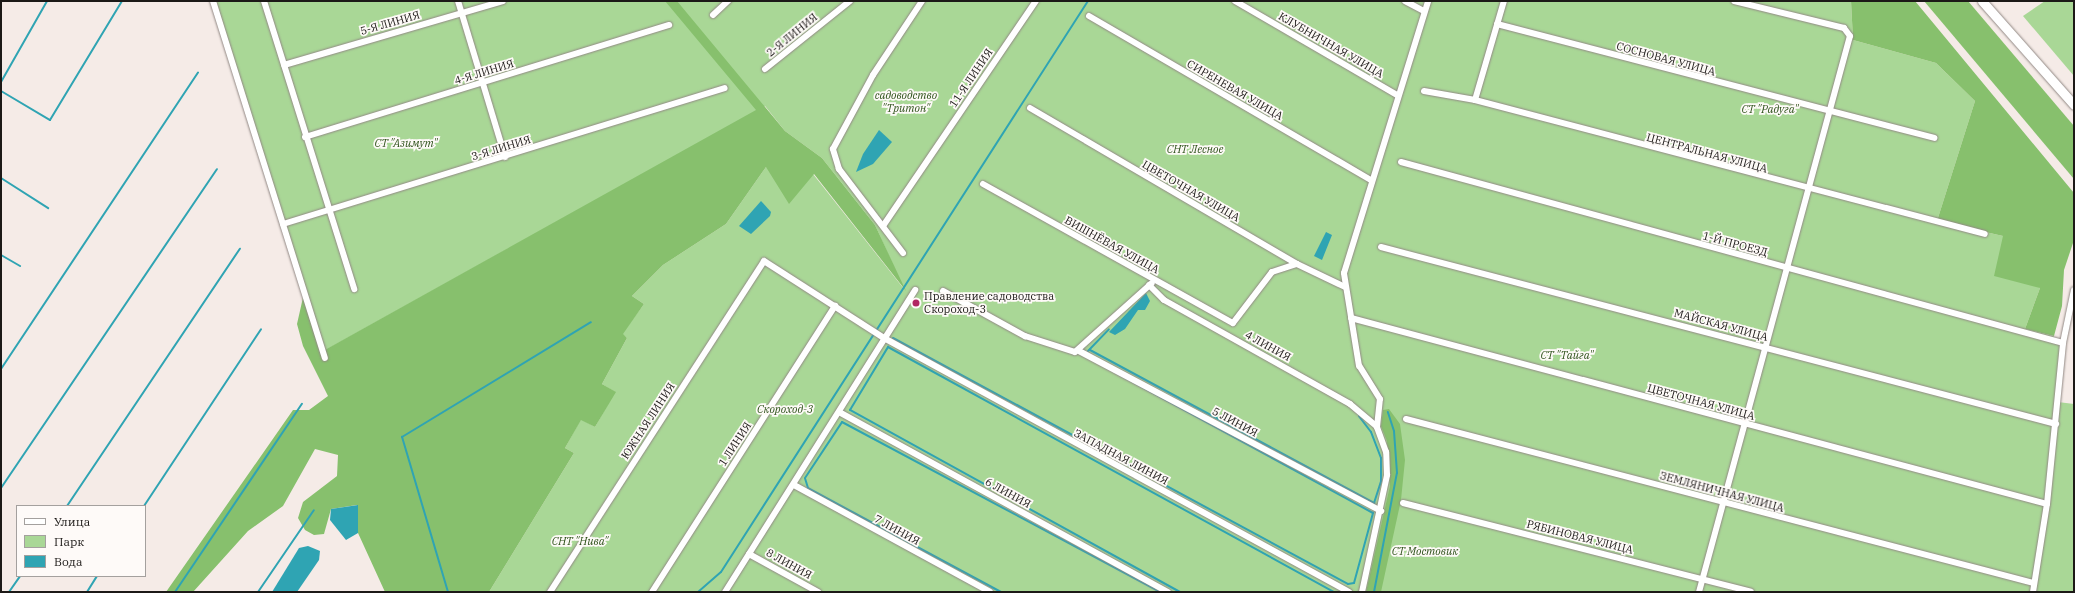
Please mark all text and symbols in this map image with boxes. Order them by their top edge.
street label: 5-Я ЛИНИЯ [359,8,421,38]
street label: КЛУБНИЧНАЯ УЛИЦА [1276,10,1386,80]
street label: 2-Я ЛИНИЯ [764,11,820,59]
street label: СОСНОВАЯ УЛИЦА [1615,39,1717,79]
street label: 11-Я ЛИНИЯ [947,46,995,110]
street label: 4-Я ЛИНИЯ [453,57,515,87]
street label: СИРЕНЕВАЯ УЛИЦА [1185,57,1285,123]
park label: садоводство "Тритон" [875,89,937,115]
park label: СТ "Радуга" [1742,102,1798,116]
street label: ЦЕНТРАЛЬНАЯ УЛИЦА [1645,130,1769,176]
street label: 3-Я ЛИНИЯ [470,133,532,163]
park label: СТ "Азимут" [375,136,437,150]
park label: СНТ Лесное [1167,142,1223,156]
street label: ЦВЕТОЧНАЯ УЛИЦА [1140,158,1242,224]
street label: ВИШНЁВАЯ УЛИЦА [1062,214,1162,276]
street label: 1-Й ПРОЕЗД [1701,229,1769,259]
place label: Правление садоводства Скороход-3 [924,290,1054,316]
marker: Правление садоводства Скороход-3 [911,298,921,308]
street label: МАЙСКАЯ УЛИЦА [1673,306,1769,344]
street label: 4 ЛИНИЯ [1243,328,1293,364]
park label: СТ "Тайга" [1540,348,1594,362]
street label: ЮЖНАЯ ЛИНИЯ [618,380,678,462]
street label: ЦВЕТОЧНАЯ УЛИЦА [1646,381,1756,423]
park label: Скороход-3 [757,402,813,416]
street label: 5 ЛИНИЯ [1210,404,1260,440]
street label: 1 ЛИНИЯ [716,419,754,469]
street label: ЗАПАДНАЯ ЛИНИЯ [1072,427,1170,487]
street label: ЗЕМЛЯНИЧНАЯ УЛИЦА [1658,469,1786,515]
street label: 6 ЛИНИЯ [983,475,1033,511]
legend [16,505,146,577]
street label: 7 ЛИНИЯ [872,512,922,548]
text: Улица [54,514,90,529]
street label: РЯБИНОВАЯ УЛИЦА [1525,517,1635,557]
text: Парк [54,534,84,549]
park label: СНТ "Нива" [552,534,608,548]
park label: СТ Мостовик [1392,544,1458,558]
street label: 8 ЛИНИЯ [764,546,814,582]
text: Вода [54,554,82,569]

